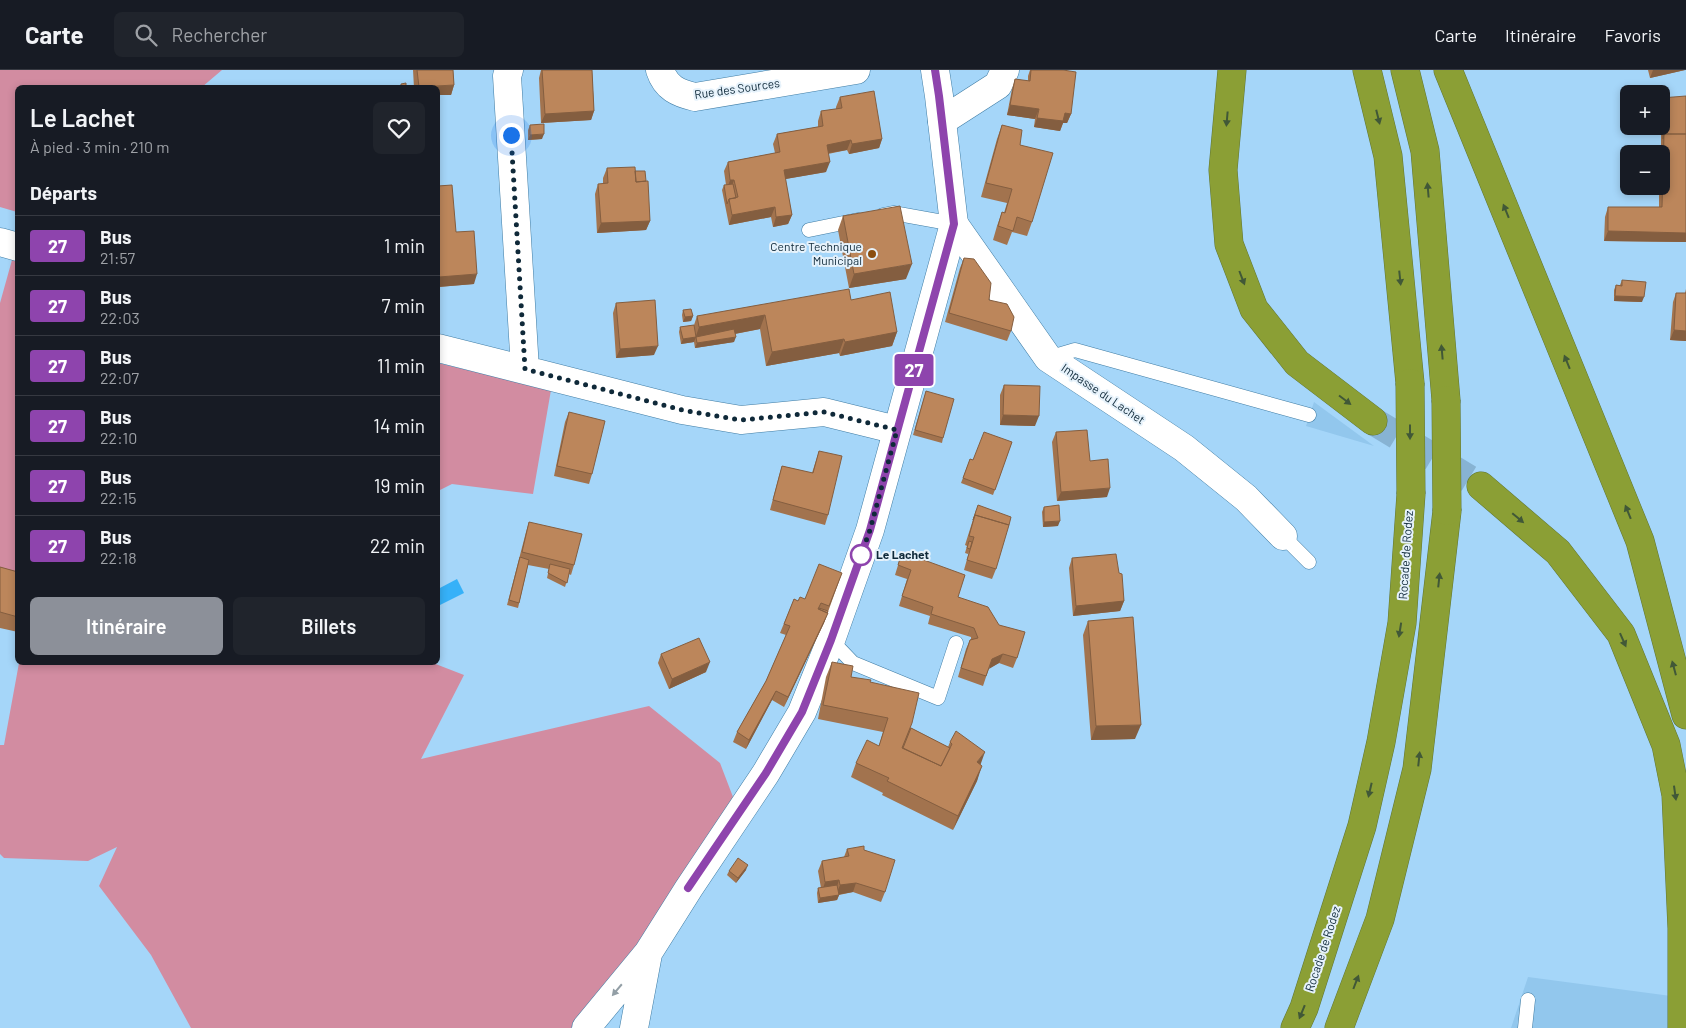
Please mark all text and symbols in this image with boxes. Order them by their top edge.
search box [114,12,464,57]
text: Carte [25,20,84,49]
icon: search [132,21,160,49]
text: Rechercher [172,23,267,46]
text: Carte [1434,24,1477,46]
text: Itinéraire [1505,24,1576,46]
text: Favoris [1604,24,1661,46]
street label: Rue des Sources [693,75,781,101]
map controls [1620,85,1670,195]
button: + [1620,85,1670,135]
button: heart [373,102,425,154]
text: Le Lachet [30,103,135,132]
one-way arrow [1374,110,1382,125]
one-way arrow [1223,111,1231,127]
your location [499,123,524,148]
text: À pied · 3 min · 210 m [30,137,169,156]
button: − [1620,145,1670,195]
text: Départs [30,181,97,204]
one-way arrow [1424,181,1432,197]
one-way arrow [1501,204,1509,218]
text: Bus [100,225,132,248]
text: 1 min [384,234,425,257]
text: 27 [48,235,67,257]
place label: Centre Technique Municipal [770,239,862,267]
text: 21:57 [100,248,135,267]
marker: Centre Technique Municipal [866,248,878,260]
one-way arrow [1396,270,1404,286]
one-way arrow [1238,271,1246,286]
text: Bus [100,285,132,308]
text: 7 min [381,294,425,317]
text: 27 [48,295,67,317]
text: 22:03 [100,308,140,327]
one-way arrow [1437,343,1445,359]
text: Bus [100,345,132,368]
text: 11 min [377,354,425,377]
line badge: 27 [892,354,936,386]
one-way arrow [1563,354,1571,369]
text: 27 [48,355,67,377]
text: 27 [904,359,924,381]
street label: Impasse du Lachet [1059,360,1148,426]
text: 22:07 [100,368,139,387]
one-way arrow [1338,394,1351,405]
text: Bus [100,405,132,428]
text: 14 min [373,414,425,437]
text: 27 [48,415,67,437]
one-way arrow [1406,424,1414,440]
text: 22:10 [100,428,137,447]
text: Bus [100,465,132,488]
text: 19 min [374,474,425,497]
text: 27 [48,475,67,497]
text: 22:15 [100,488,136,507]
one-way arrow [1624,505,1632,519]
street label: Rocade de Rodez [1395,510,1415,600]
one-way arrow [1511,512,1524,523]
text: Bus [100,525,132,548]
text: 22 min [370,534,425,557]
text: 27 [48,535,67,557]
marker: Le Lachet [850,544,872,566]
place label: Le Lachet [876,547,929,561]
text: 22:18 [100,548,137,567]
one-way arrow [1435,572,1443,588]
button: Itinéraire [30,597,223,655]
button: Billets [233,597,425,655]
one-way arrow [1396,622,1404,638]
one-way arrow [1620,633,1628,647]
one-way arrow [1670,660,1678,675]
one-way arrow [1415,751,1423,767]
one-way arrow [1366,782,1374,797]
one-way arrow [1671,785,1679,801]
street label: Rocade de Rodez [1302,904,1342,993]
one-way arrow [1353,975,1360,990]
one-way arrow [611,984,623,996]
one-way arrow [1298,1005,1306,1020]

